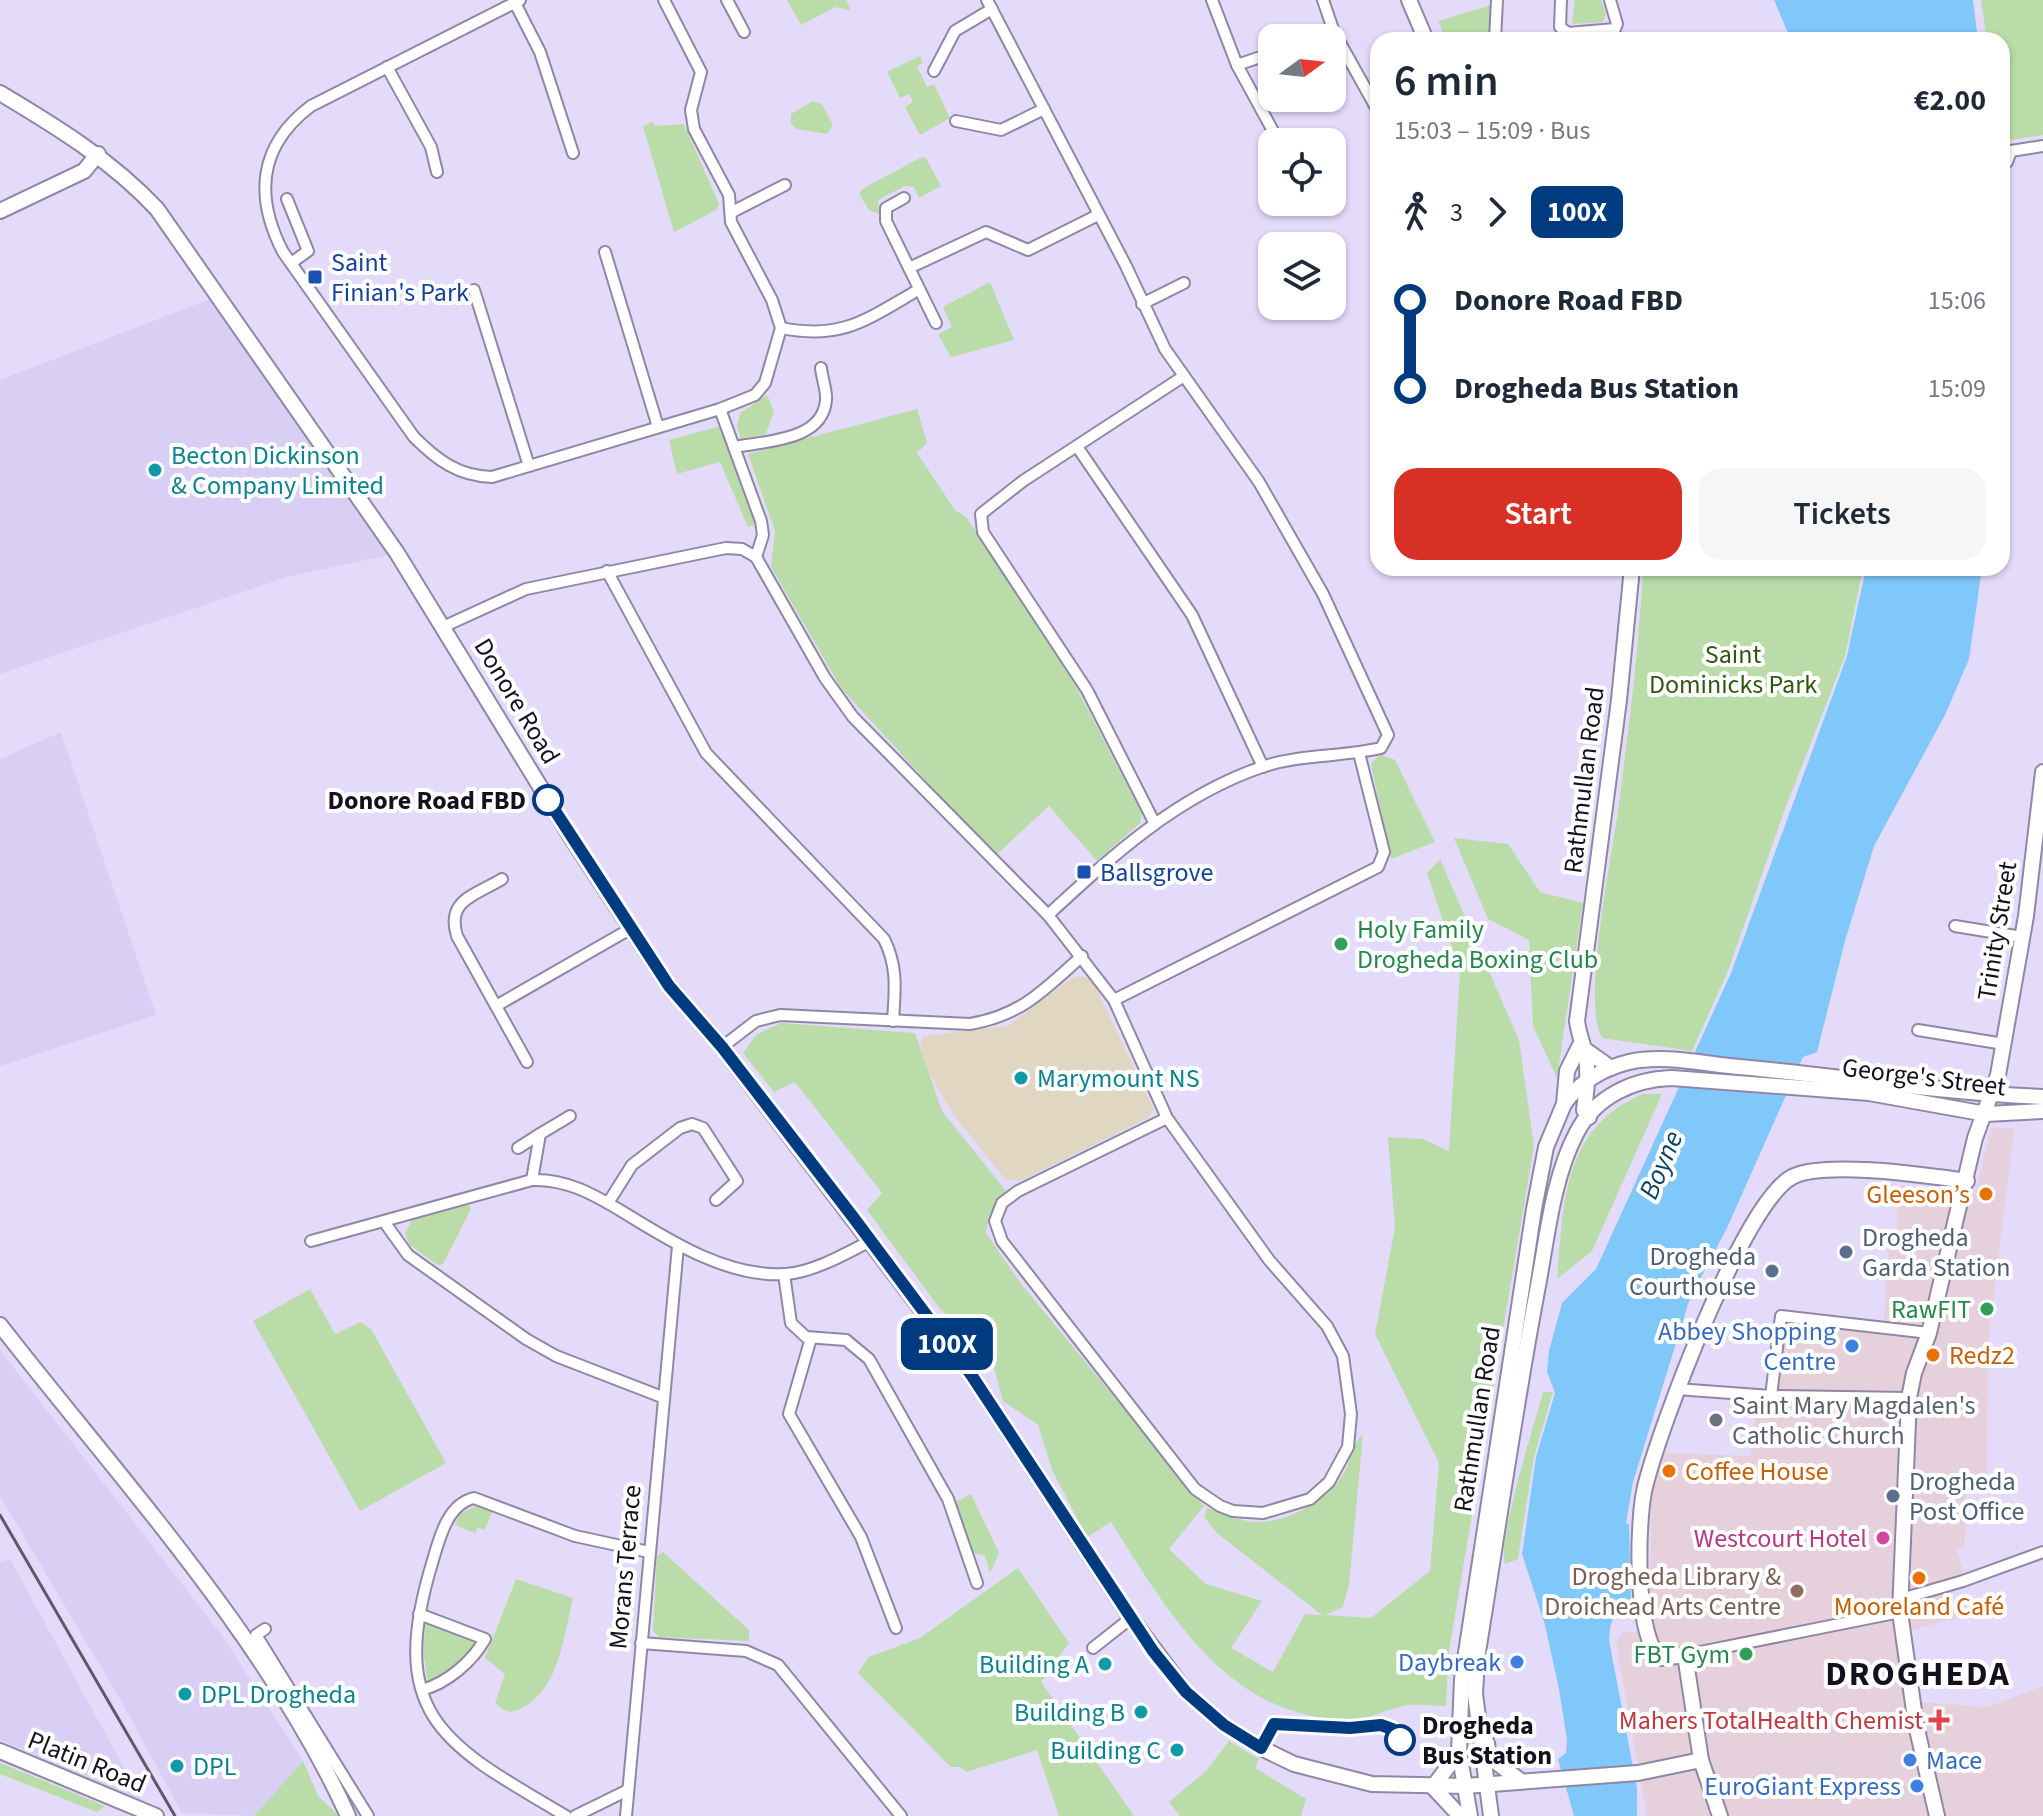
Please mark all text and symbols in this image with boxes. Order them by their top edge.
north arrow [1258,24,1346,112]
map controls [1258,24,1346,320]
text: 6 min [1394,50,1499,113]
text: €2.00 [1914,79,1986,122]
text: 15:03 – 15:09 · Bus [1394,112,1590,149]
button: locate [1258,128,1346,216]
icon: walk [1394,190,1438,234]
icon: forward [1475,190,1519,234]
text: 100X [1547,192,1607,232]
text: 3 [1450,194,1463,231]
button: layers [1258,232,1346,320]
place label: Saint Finian's Park [331,244,469,311]
marker: Saint Finian's Park [306,268,324,286]
text: Donore Road FBD [1454,279,1683,322]
text: 15:06 [1928,282,1986,319]
text: Drogheda Bus Station [1454,367,1739,410]
text: 15:09 [1928,370,1986,407]
place label: Becton Dickinson & Company Limited [171,437,384,504]
marker: Becton Dickinson & Company Limited [146,461,164,479]
button: Start [1394,468,1682,560]
button: Tickets [1698,468,1986,560]
street label: Donore Road [465,631,569,771]
park label: Saint Dominicks Park [1649,636,1817,703]
street label: Rathmullan Road [1554,685,1614,875]
place label: Donore Road FBD [328,782,526,819]
marker: Donore Road FBD [533,785,563,815]
place label: Ballsgrove [1100,854,1213,891]
street label: Trinity Street [1968,859,2026,1003]
marker: Ballsgrove [1075,863,1093,881]
place label: Holy Family Drogheda Boxing Club [1357,911,1598,978]
marker: Holy Family Drogheda Boxing Club [1332,935,1350,953]
street label: George's Street [1840,1049,2008,1105]
place label: Marymount NS [1037,1060,1200,1097]
marker: Marymount NS [1012,1069,1030,1087]
water label: Boyne [1629,1125,1693,1205]
place label: Gleeson’s [1866,1176,1970,1213]
marker: Gleeson’s [1977,1185,1995,1203]
place label: Drogheda Garda Station [1862,1219,2010,1286]
place label: Drogheda Courthouse [1629,1238,1756,1305]
marker: Drogheda Garda Station [1837,1243,1855,1261]
marker: Drogheda Courthouse [1763,1262,1781,1280]
place label: RawFIT [1891,1291,1971,1328]
marker: RawFIT [1978,1300,1996,1318]
place label: Abbey Shopping Centre [1658,1313,1836,1380]
line badge: 100X [891,1318,1003,1370]
street label: Rathmullan Road [1444,1323,1510,1515]
text: 100X [917,1324,977,1364]
marker: Abbey Shopping Centre [1843,1337,1861,1355]
place label: Redz2 [1949,1337,2015,1374]
marker: Redz2 [1924,1346,1942,1364]
place label: Saint Mary Magdalen's Catholic Church [1732,1387,1976,1454]
marker: Saint Mary Magdalen's Catholic Church [1707,1411,1725,1429]
place label: Coffee House [1685,1453,1829,1490]
marker: Coffee House [1660,1462,1678,1480]
place label: Drogheda Post Office [1909,1463,2024,1530]
street label: Morans Terrace [599,1483,651,1651]
marker: Drogheda Post Office [1884,1487,1902,1505]
place label: Westcourt Hotel [1694,1520,1867,1557]
marker: Westcourt Hotel [1874,1529,1892,1547]
place label: Drogheda Library & Droichead Arts Centre [1544,1558,1781,1625]
marker: Mooreland Café [1910,1569,1928,1587]
marker: Drogheda Library & Droichead Arts Centre [1788,1582,1806,1600]
place label: Mooreland Café [1834,1588,2004,1625]
place label: FBT Gym [1634,1636,1730,1673]
place label: Daybreak [1398,1644,1501,1681]
marker: FBT Gym [1737,1645,1755,1663]
place label: Building A [979,1646,1090,1683]
district label: DROGHEDA [1825,1650,2011,1699]
marker: Daybreak [1508,1653,1526,1671]
marker: Building A [1096,1655,1114,1673]
place label: DPL Drogheda [201,1676,356,1713]
marker: DPL Drogheda [176,1685,194,1703]
place label: Building B [1014,1694,1125,1731]
place label: Mahers TotalHealth Chemist [1619,1702,1923,1739]
marker: Building B [1132,1703,1150,1721]
place label: Drogheda Bus Station [1422,1707,1552,1774]
marker: Mahers TotalHealth Chemist [1930,1711,1948,1729]
street label: Platin Road [22,1722,152,1802]
marker: Drogheda Bus Station [1385,1725,1415,1755]
place label: Building C [1050,1732,1161,1769]
marker: Building C [1168,1741,1186,1759]
place label: Mace [1926,1742,1982,1779]
place label: DPL [193,1748,236,1785]
marker: Mace [1901,1751,1919,1769]
marker: DPL [168,1757,186,1775]
place label: EuroGiant Express [1704,1768,1901,1805]
marker: EuroGiant Express [1908,1777,1926,1795]

